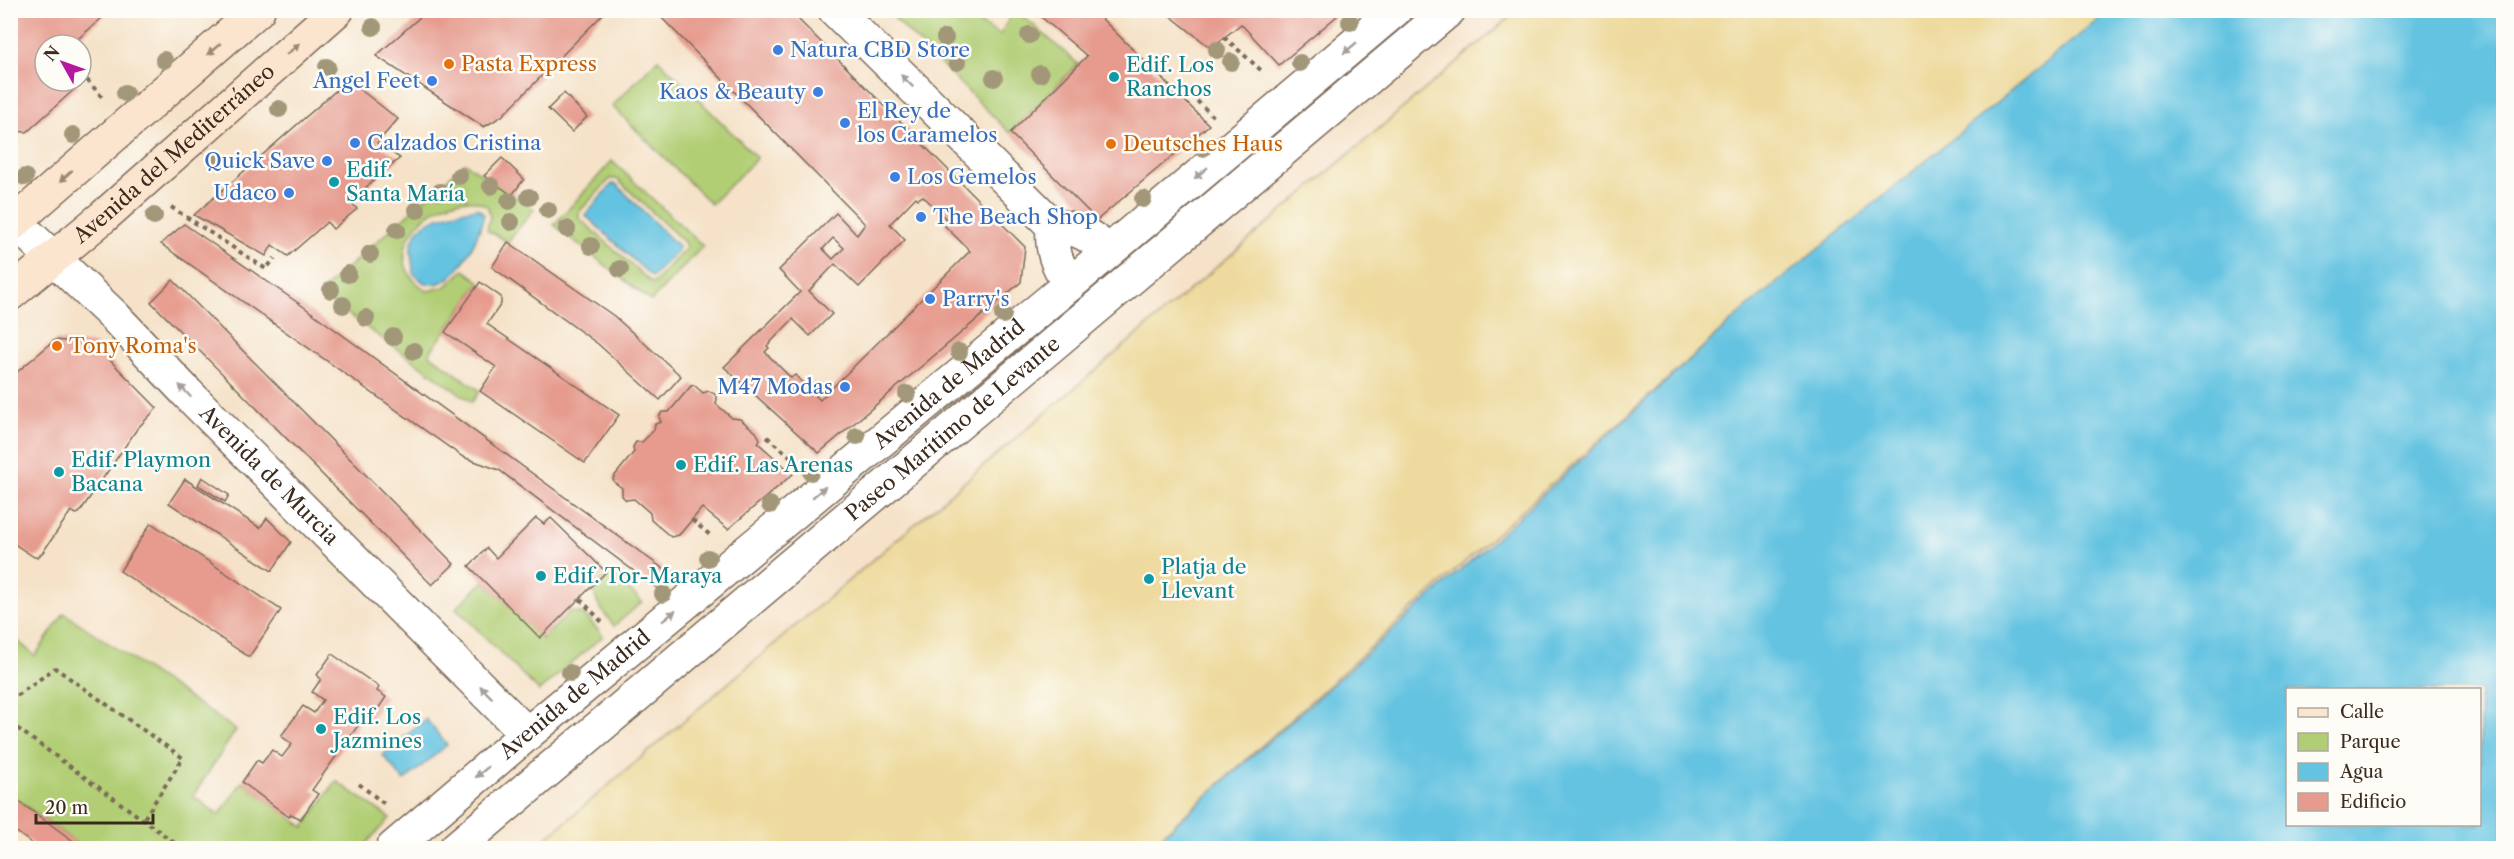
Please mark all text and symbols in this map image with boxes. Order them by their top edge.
north arrow [33,33,93,93]
place label: Natura CBD Store [790,37,970,62]
one-way arrow [1343,41,1358,54]
text: N [39,42,64,65]
one-way arrow [207,42,222,55]
one-way arrow [285,42,300,56]
marker: Natura CBD Store [771,43,785,57]
place label: Pasta Express [461,51,597,76]
place label: Edif. Los Ranchos [1126,52,1214,101]
marker: Pasta Express [442,57,456,71]
street label: Avenida del Mediterráneo [67,58,279,249]
place label: Angel Feet [312,68,421,93]
marker: Edif. Los Ranchos [1107,70,1121,84]
marker: Angel Feet [425,74,439,88]
one-way arrow [900,75,914,89]
place label: Kaos & Beauty [659,79,806,104]
marker: Kaos & Beauty [811,85,825,99]
place label: El Rey de los Caramelos [857,98,998,147]
marker: El Rey de los Caramelos [838,116,852,130]
place label: Calzados Cristina [367,130,542,155]
place label: Deutsches Haus [1123,131,1283,156]
marker: Calzados Cristina [348,136,362,150]
marker: Deutsches Haus [1104,137,1118,151]
place label: Quick Save [204,148,315,173]
marker: Quick Save [320,154,334,168]
place label: Edif. Santa María [346,157,466,206]
place label: Los Gemelos [907,164,1037,189]
one-way arrow [1193,167,1209,180]
one-way arrow [59,169,74,183]
marker: Los Gemelos [888,170,902,184]
marker: Edif. Santa María [327,175,341,189]
place label: Udaco [214,180,277,205]
marker: Udaco [282,186,296,200]
place label: The Beach Shop [933,204,1098,229]
marker: The Beach Shop [914,210,928,224]
place label: Parry's [942,286,1010,311]
marker: Parry's [923,292,937,306]
street label: Avenida de Madrid [867,314,1029,454]
street label: Paseo Marítimo de Levante [840,331,1065,526]
place label: Tony Roma's [69,333,197,358]
marker: Tony Roma's [50,339,64,353]
place label: M47 Modas [717,374,833,399]
marker: M47 Modas [838,380,852,394]
one-way arrow [178,383,192,398]
street label: Avenida de Murcia [194,399,345,551]
place label: Edif. Playmon Bacana [71,447,211,496]
place label: Edif. Las Arenas [693,452,853,477]
marker: Edif. Las Arenas [674,458,688,472]
marker: Edif. Playmon Bacana [52,465,66,479]
one-way arrow [811,485,827,498]
place label: Platja de Llevant [1161,554,1247,603]
place label: Edif. Tor-Maraya [553,563,723,588]
marker: Edif. Tor-Maraya [534,569,548,583]
marker: Platja de Llevant [1142,572,1156,586]
one-way arrow [661,610,676,623]
street label: Avenida de Madrid [493,624,655,765]
one-way arrow [479,686,493,700]
legend [2286,688,2481,826]
text: Calle [2340,701,2384,723]
place label: Edif. Los Jazmines [330,704,422,753]
marker: Edif. Los Jazmines [314,722,328,736]
text: Parque [2340,731,2401,753]
text: Agua [2339,761,2384,783]
one-way arrow [475,765,490,778]
scale bar [36,787,153,825]
text: Edificio [2340,791,2406,813]
text: 20 m [45,797,89,819]

